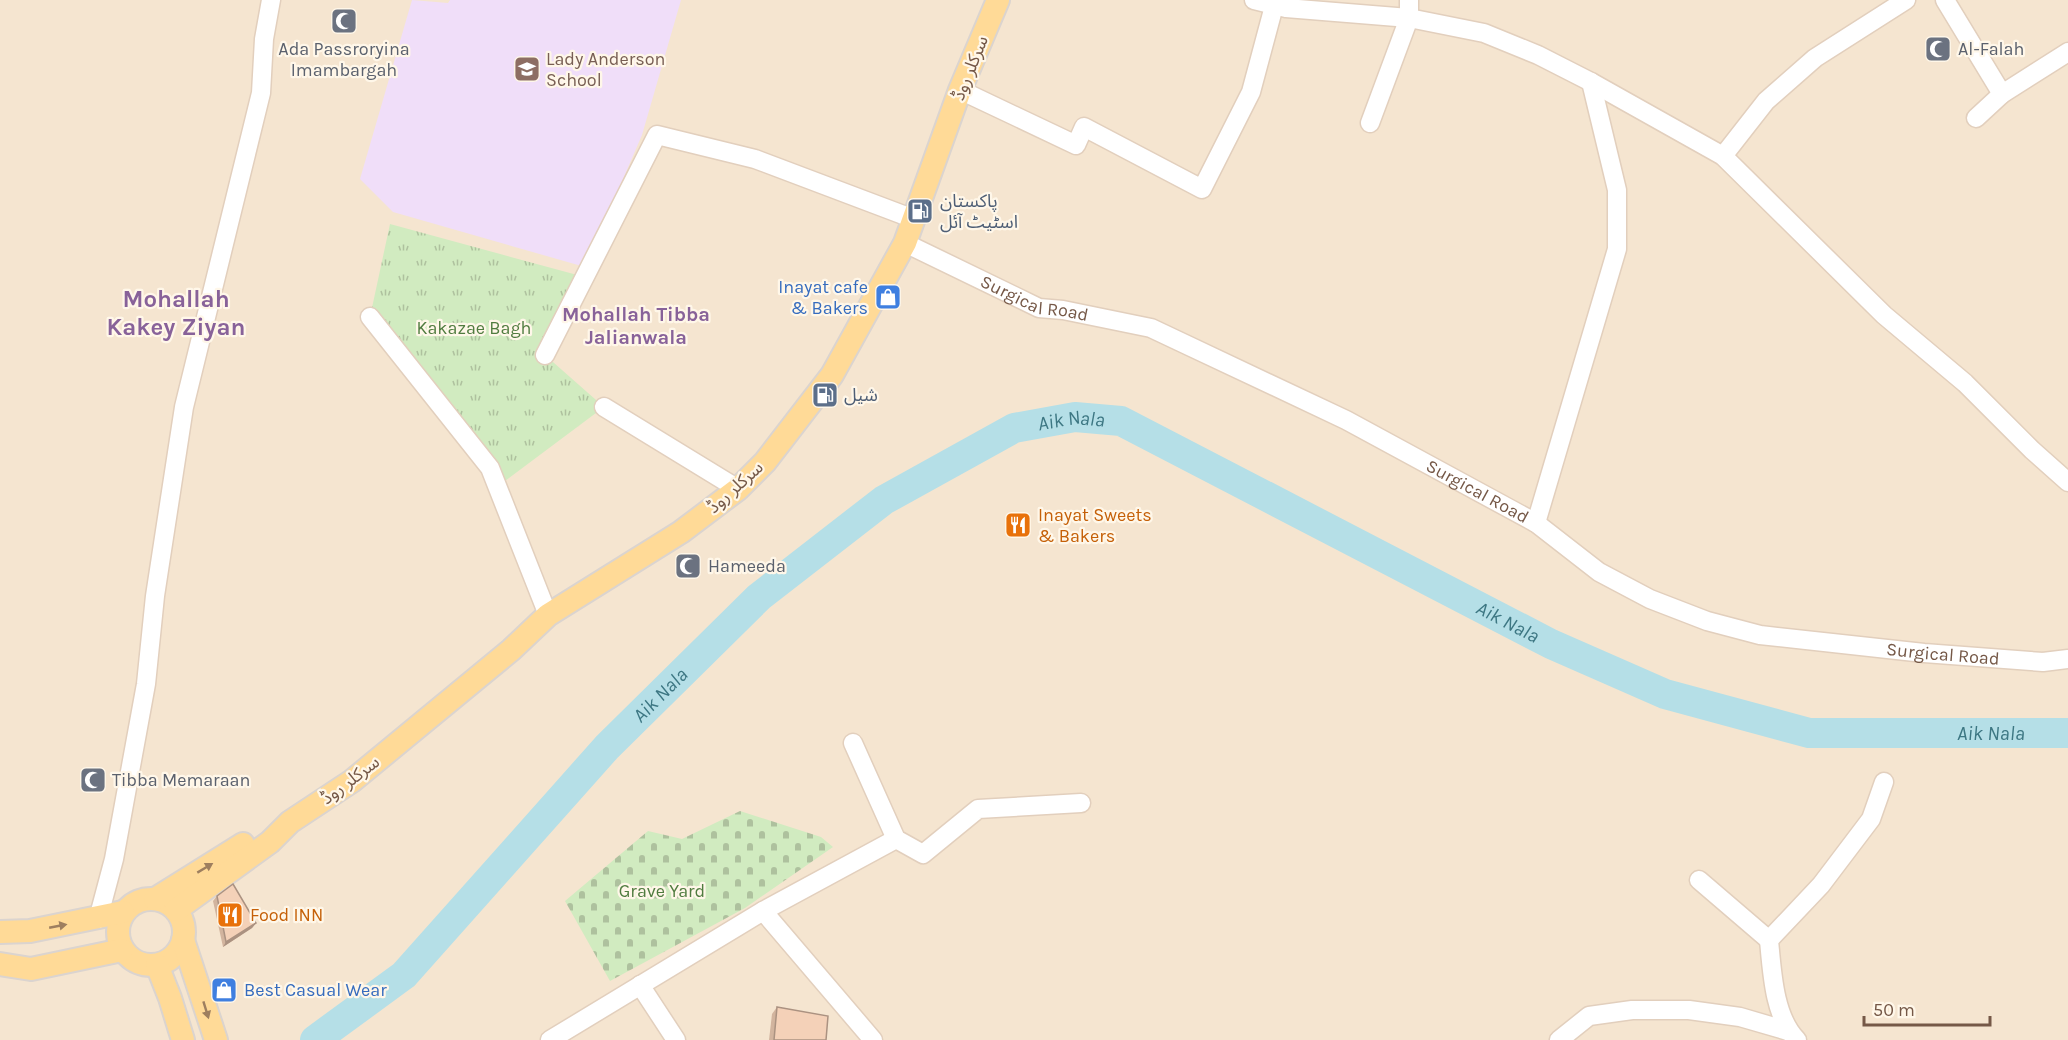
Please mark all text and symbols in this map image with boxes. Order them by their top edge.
mosque icon: Ada Passroryina Imambargah [329,6,359,36]
street label: سرکلر روڈ [947,32,993,104]
mosque icon: Al-Falah [1923,34,1953,64]
place label: Ada Passroryina Imambargah [278,38,410,81]
place label: Al-Falah [1958,38,2024,60]
place label: Lady Anderson School [546,48,665,91]
school or university icon: Lady Anderson School [512,54,542,84]
place label: پاکستان اسٹیٹ آئل [940,190,1018,233]
fuel station icon: پاکستان اسٹیٹ آئل [905,196,935,226]
street label: Surgical Road [977,270,1090,326]
place label: Inayat cafe & Bakers [778,276,868,319]
shop icon: Inayat cafe & Bakers [873,282,903,312]
district label: Mohallah Kakey Ziyan [107,285,245,341]
district label: Mohallah Tibba Jalianwala [562,303,710,349]
park label: Kakazae Bagh [417,317,532,339]
fuel station icon: شیل [810,380,840,410]
place label: شیل [844,384,878,406]
water label: Aik Nala [1036,405,1106,436]
street label: Surgical Road [1422,455,1533,528]
street label: سرکلر روڈ [702,456,768,518]
place label: Inayat Sweets & Bakers [1038,504,1152,547]
restaurant icon: Inayat Sweets & Bakers [1003,510,1033,540]
mosque icon: Hameeda [673,551,703,581]
place label: Hameeda [708,555,786,577]
water label: Aik Nala [1472,596,1543,648]
street label: Surgical Road [1885,638,2000,670]
water label: Aik Nala [628,663,693,727]
water label: Aik Nala [1957,722,2025,745]
street label: سرکلر روڈ [316,751,384,809]
mosque icon: Tibba Memaraan [78,765,108,795]
place label: Tibba Memaraan [112,769,250,791]
one-way arrow [197,863,213,874]
park label: Grave Yard [619,880,705,902]
restaurant icon: Food INN [215,900,245,930]
place label: Food INN [250,904,323,926]
one-way arrow [49,921,68,930]
shop icon: Best Casual Wear [209,975,239,1005]
place label: Best Casual Wear [244,979,387,1001]
scale bar [1864,989,1990,1027]
text: 50 m [1873,999,1915,1021]
one-way arrow [202,1001,212,1019]

